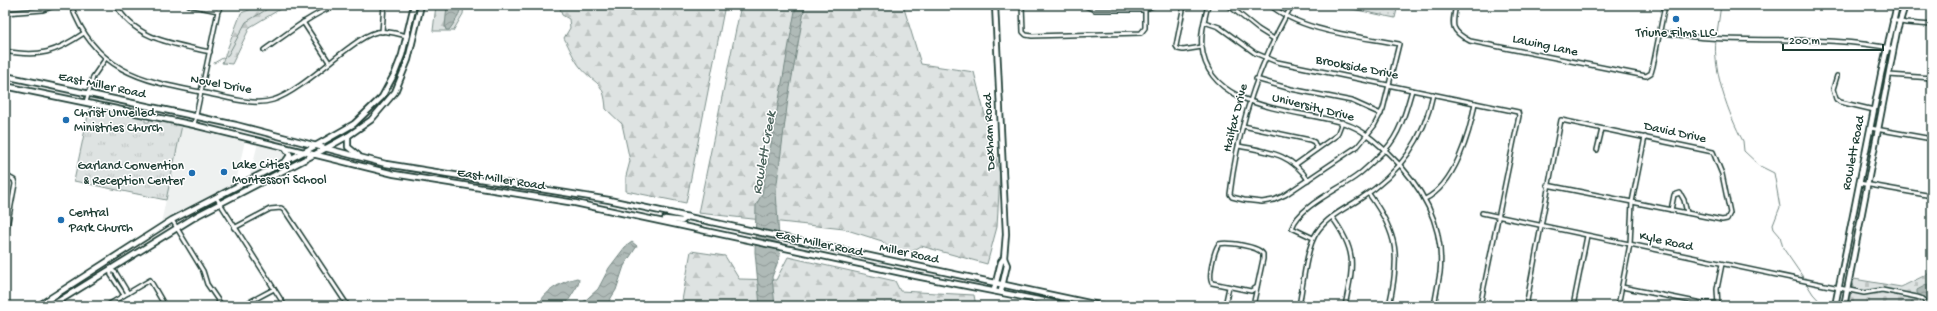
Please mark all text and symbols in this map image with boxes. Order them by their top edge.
marker: Triune Films LLC [1671,14,1681,24]
place label: Triune Films LLC [1635,26,1717,41]
scale bar [1783,26,1883,52]
street label: Lawing Lane [1511,32,1579,60]
text: 200 m [1789,35,1820,49]
street label: Brookside Drive [1313,52,1400,83]
street label: East Miller Road [57,69,148,103]
street label: Novel Drive [189,72,253,98]
street label: Hailfax Drive [1220,82,1252,154]
street label: University Drive [1270,91,1356,126]
street label: Dexham Road [980,92,1000,172]
place label: Christ Unveiled Ministries Church [74,106,163,136]
water label: Rowlett Creek [749,109,781,196]
street label: Rowlett Road [1839,113,1869,191]
marker: Christ Unveiled Ministries Church [61,115,71,125]
street label: David Drive [1642,119,1708,147]
place label: Lake Cities Montessori School [232,158,327,188]
place label: Garland Convention & Reception Center [77,159,185,189]
street label: East Miller Road [456,166,547,195]
marker: Lake Cities Montessori School [219,167,229,177]
marker: Garland Convention & Reception Center [187,168,197,178]
place label: Central Park Church [68,206,133,236]
marker: Central Park Church [56,215,66,225]
street label: East Miller Road [774,227,865,261]
street label: Kyle Road [1638,229,1696,255]
street label: Miller Road [878,240,941,268]

